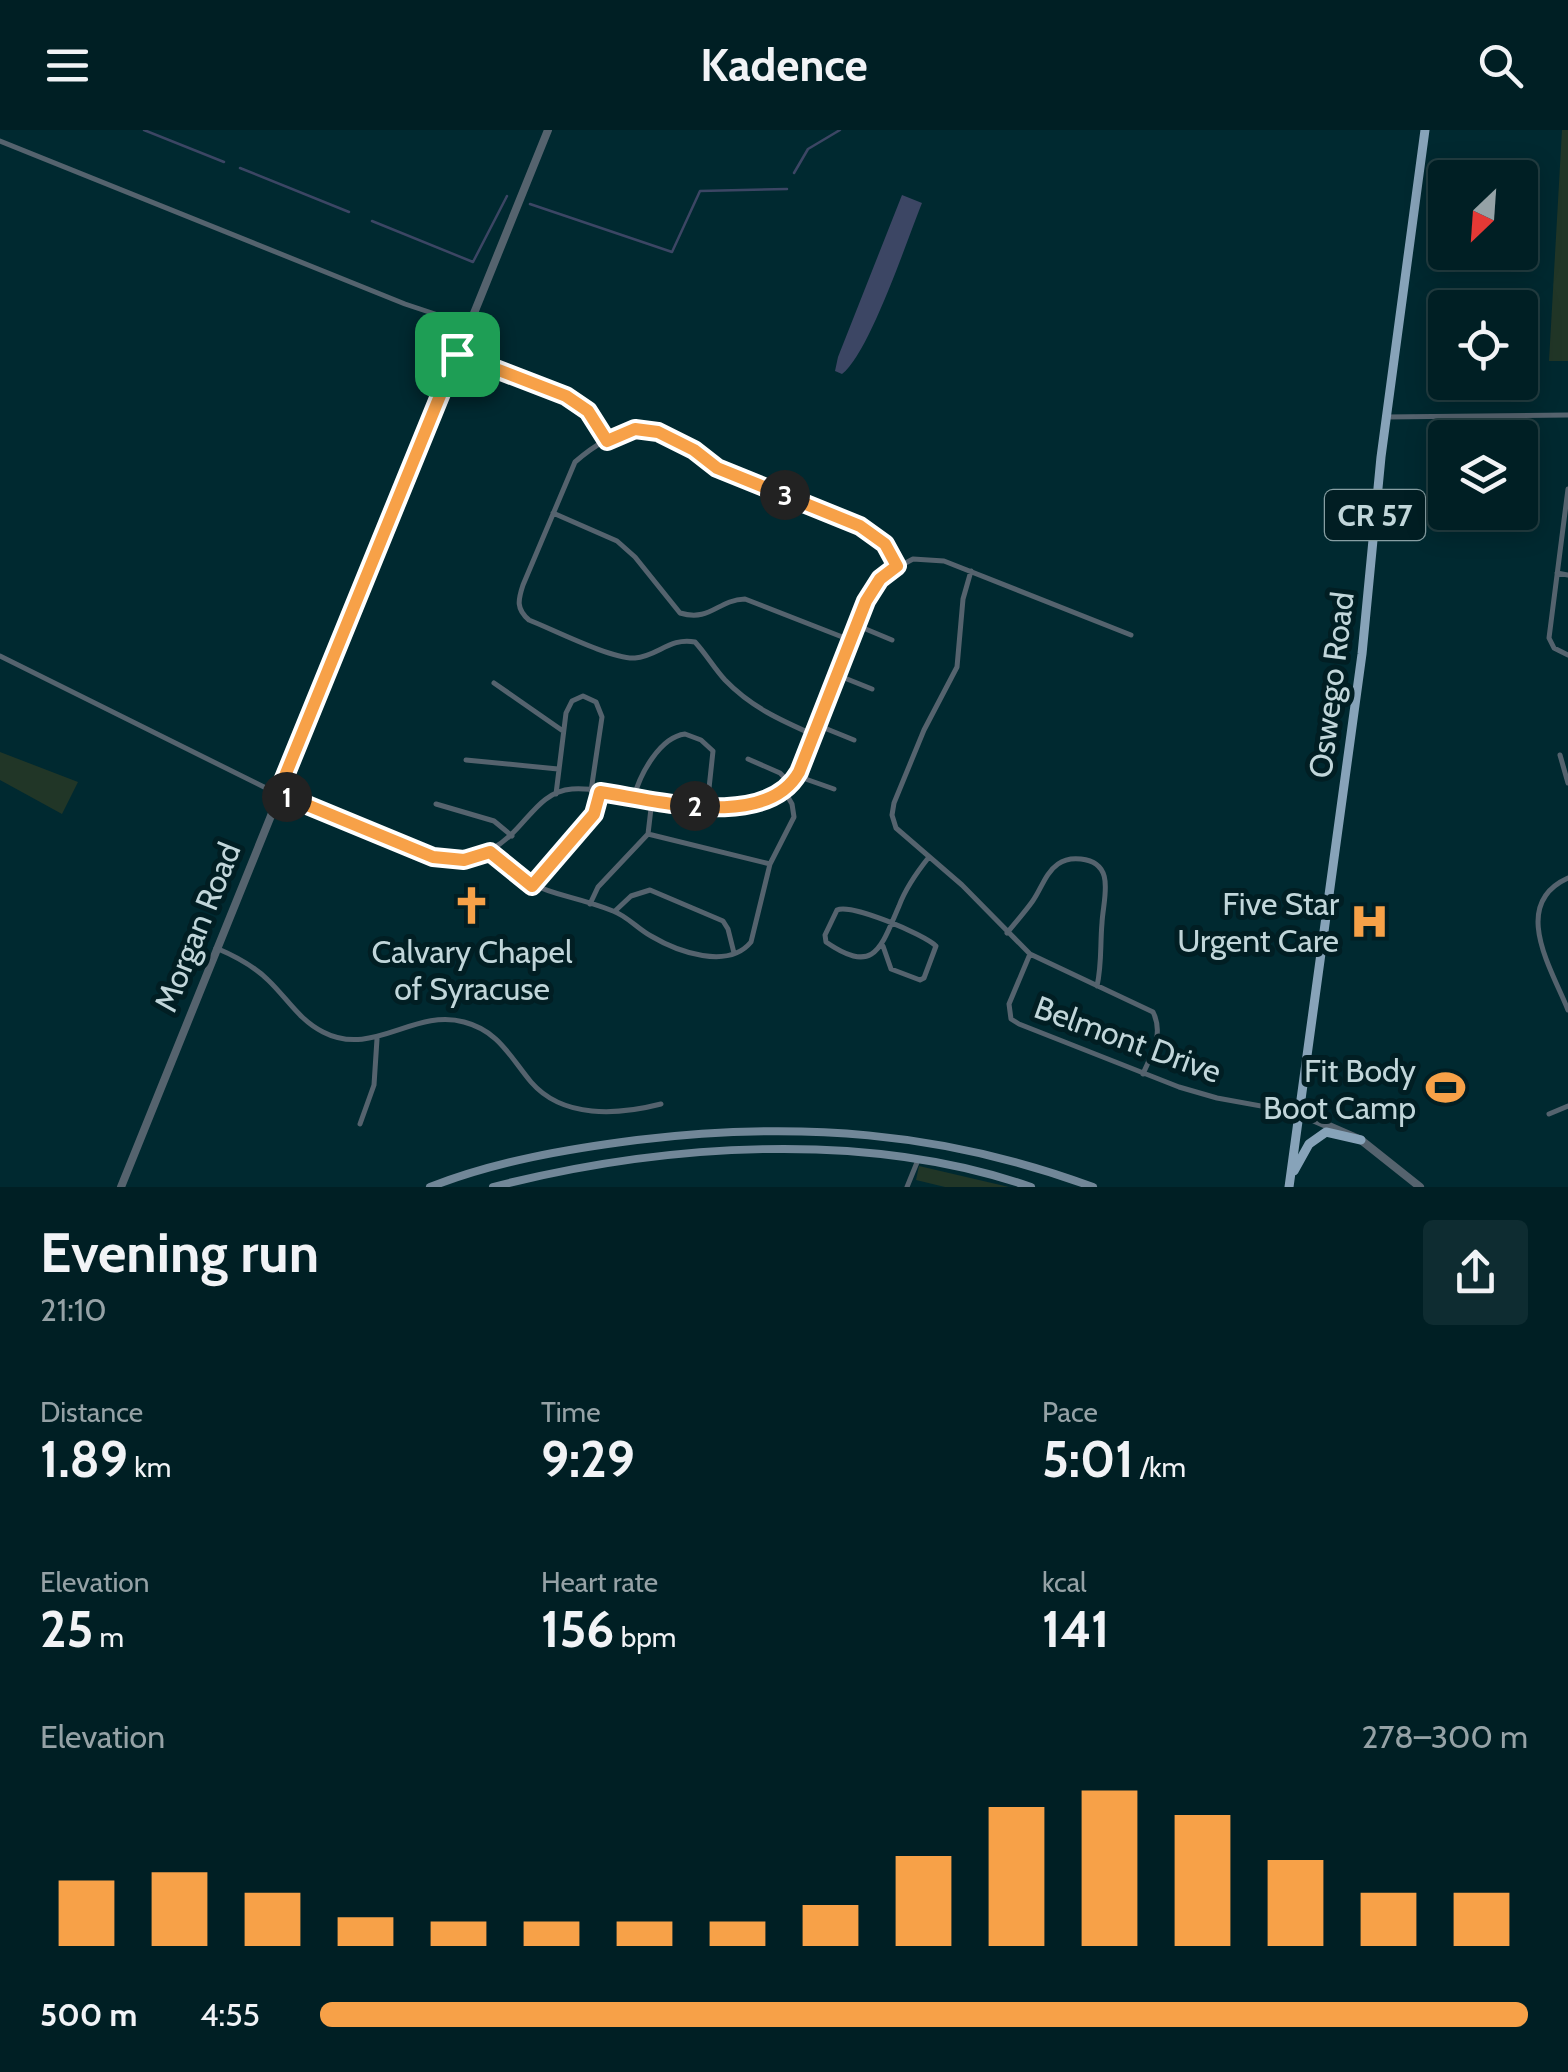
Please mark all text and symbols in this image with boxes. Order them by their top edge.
icon: menu [40,38,95,93]
text: Kadence [700,38,868,92]
icon: search [1473,38,1528,93]
north arrow [1428,160,1538,270]
map controls [1428,160,1538,530]
button: locate [1428,290,1538,400]
pin [415,312,500,397]
icon: arrive [430,327,485,382]
button: layers [1428,420,1538,530]
pin: 3 [760,470,810,520]
text: 3 [777,478,793,512]
road number: CR 57 [1325,490,1425,540]
street label: Oswego Road [1300,590,1362,780]
pin: 1 [262,772,312,822]
text: 1 [282,780,292,814]
pin: 2 [670,781,720,831]
text: 2 [688,789,702,823]
street label: Morgan Road [145,837,249,1017]
place label: Five Star Urgent Care [1177,884,1340,960]
church icon: Calvary Chapel of Syracuse [451,885,493,927]
hospital icon: Five Star Urgent Care [1348,900,1390,942]
place label: Calvary Chapel of Syracuse [372,932,573,1008]
street label: Belmont Drive [1029,987,1227,1091]
place label: Fit Body Boot Camp [1263,1051,1416,1127]
sports icon: Fit Body Boot Camp [1425,1067,1467,1109]
text: Evening run [40,1219,319,1286]
button: share [1423,1220,1528,1325]
text: 21:10 [40,1290,107,1329]
text: Distance [40,1395,143,1429]
text: Time [541,1395,601,1429]
text: Pace [1042,1395,1098,1429]
text: 1.89 [40,1429,128,1490]
text: 9:29 [541,1429,635,1490]
text: 5:01 [1042,1429,1134,1490]
text: km [128,1450,171,1484]
text: /km [1134,1450,1186,1484]
text: Elevation [40,1565,149,1599]
text: Heart rate [541,1565,658,1599]
text: kcal [1042,1565,1087,1599]
text: 25 [40,1599,93,1660]
text: 156 [541,1599,614,1660]
text: 141 [1042,1599,1110,1660]
text: m [93,1620,124,1654]
text: bpm [614,1620,676,1654]
text: Elevation [40,1717,165,1756]
text: 278–300 m [1362,1717,1528,1756]
text: 500 m [40,1995,137,2034]
text: 4:55 [200,1995,260,2034]

